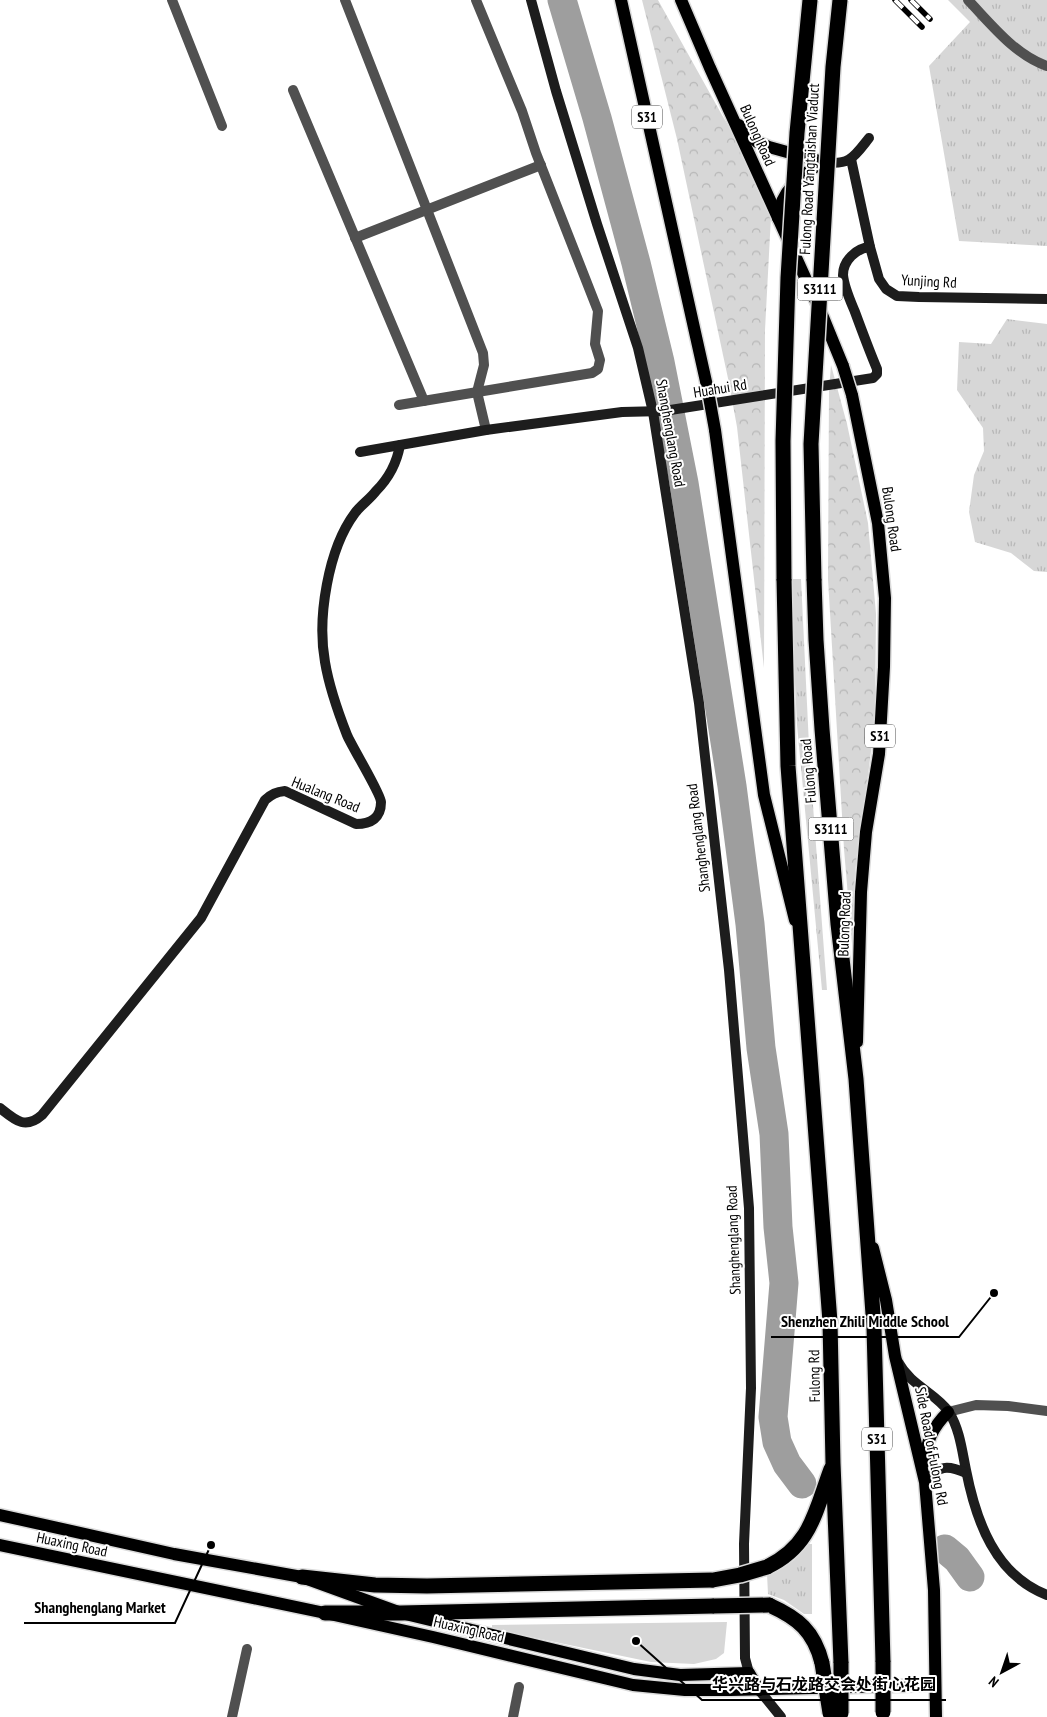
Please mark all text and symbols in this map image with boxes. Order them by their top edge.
street label: Fulong Road Yangtaishan Viaduct [795,83,823,255]
street label: Bulong Road [736,101,780,169]
road number: S31 [632,105,662,128]
street label: Yunjing Rd [901,270,957,292]
road number: S3111 [798,278,842,300]
street label: Huahui Rd [692,374,748,402]
street label: Shanghenglang Road [652,378,690,488]
street label: Bulong Road [878,485,906,553]
road number: S31 [865,724,895,748]
street label: Fulong Road [796,738,820,804]
street label: Hualang Road [289,772,363,816]
street label: Shanghenglang Road [682,783,714,893]
road number: S3111 [808,818,854,841]
street label: Bulong Road [833,891,855,957]
street label: Shanghenglang Road [722,1185,744,1295]
callout: Shenzhen Zhili Middle School [771,1306,959,1337]
text: Shenzhen Zhili Middle School [781,1311,949,1331]
street label: Fulong Rd [804,1350,824,1402]
street label: Side Road of Fulong Rd [911,1385,953,1507]
road number: S31 [862,1428,892,1450]
street label: Huaxing Road [35,1527,109,1561]
callout: Shanghenglang Market [24,1592,175,1623]
text: Shanghenglang Market [34,1597,166,1617]
street label: Huaxing Road [432,1612,506,1646]
north arrow [977,1647,1027,1697]
callout: 华兴路与石龙路交会处街心花园 [702,1669,946,1700]
text: N [985,1673,1002,1691]
text: 华兴路与石龙路交会处街心花园 [712,1674,936,1694]

